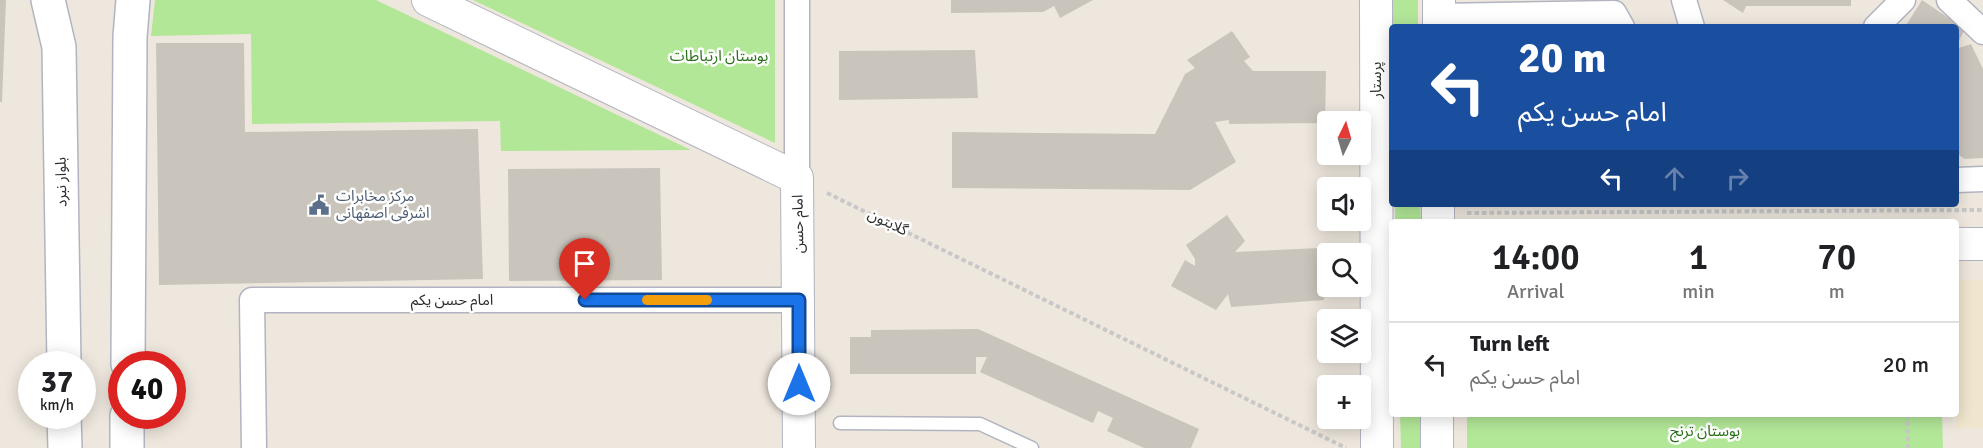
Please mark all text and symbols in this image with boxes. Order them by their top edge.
text: 20 m [1518,33,1607,84]
park label: بوستان ارتباطات [670,47,768,65]
icon: left [1419,48,1497,126]
street label: پرستار [1367,61,1386,100]
text: امام حسن یکم [1518,96,1667,129]
north arrow [1317,111,1371,165]
map controls [1317,111,1371,429]
street label: بلوار نبرد [52,157,70,207]
icon: left [1595,162,1628,195]
icon: ahead [1658,162,1691,195]
icon: right [1721,162,1754,195]
button: sound [1317,177,1371,231]
place label: مرکز مخابرات اشرفی اصفهانی [336,187,429,222]
public building icon: مرکز مخابرات اشرفی اصفهانی [307,193,331,217]
street label: امام حسن [788,194,810,254]
street label: گلابتون [865,205,912,240]
text: 14:00 [1492,235,1580,280]
text: 1 [1689,235,1708,280]
text: 70 [1817,235,1856,280]
pin [559,238,610,300]
button: search [1317,243,1371,297]
icon: arrive [568,247,601,280]
text: Arrival [1507,279,1564,304]
text: min [1682,279,1715,304]
text: m [1829,279,1845,304]
street label: امام حسن یکم [411,291,493,311]
button: layers [1317,309,1371,363]
text: Turn left [1470,330,1550,357]
icon: left [1419,348,1452,381]
speed limit sign: 40 [108,351,186,429]
text: 20 m [1883,351,1929,378]
position arrow [767,352,831,416]
text: 37 [41,364,73,401]
text: امام حسن یکم [1470,365,1580,390]
button: + [1317,375,1371,429]
text: km/h [40,396,74,414]
park label: بوستان ترنج [1670,422,1740,443]

